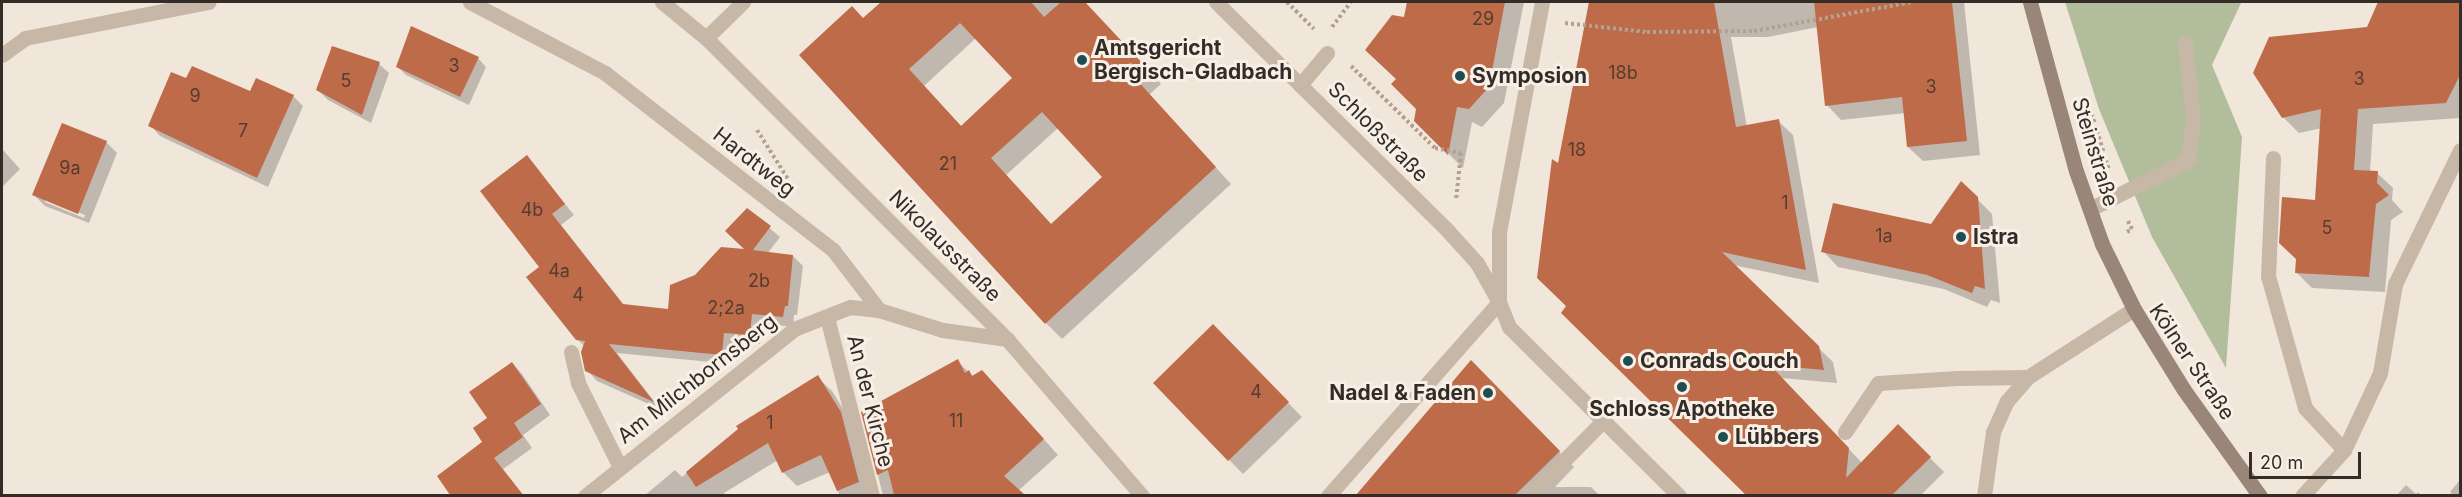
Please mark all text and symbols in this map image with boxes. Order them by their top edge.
house number: 29 [1472,8,1494,30]
place label: Amtsgericht Bergisch-Gladbach [1094,35,1292,85]
marker: Amtsgericht Bergisch-Gladbach [1075,53,1089,67]
house number: 3 [448,55,460,77]
house number: 18b [1608,62,1638,84]
place label: Symposion [1472,63,1587,89]
house number: 3 [2353,68,2365,90]
marker: Symposion [1453,69,1467,83]
house number: 5 [341,70,351,92]
house number: 3 [1925,76,1937,98]
street label: Schloßstraße [1323,77,1433,187]
house number: 9 [189,85,201,107]
street label: Steinstraße [2066,94,2124,210]
house number: 7 [238,120,248,142]
street label: Hardtweg [708,122,800,202]
house number: 18 [1568,139,1586,161]
house number: 21 [939,153,957,175]
house number: 9a [59,157,81,179]
street label: Nikolausstraße [884,185,1006,307]
house number: 1 [1781,192,1789,214]
house number: 4b [521,199,543,221]
house number: 5 [2322,217,2332,239]
place label: Istra [1973,224,2019,250]
house number: 1a [1875,225,1893,247]
marker: Istra [1954,230,1968,244]
house number: 4a [548,260,570,282]
house number: 2b [748,270,770,292]
house number: 4 [572,284,584,306]
house number: 2;2a [707,297,745,319]
street label: Kölner Straße [2144,299,2240,425]
street label: Am Milchbornsberg [612,309,782,449]
street label: An der Kirche [841,332,899,470]
place label: Conrads Couch [1640,348,1799,374]
marker: Conrads Couch [1621,354,1635,368]
place label: Nadel & Faden [1329,380,1476,406]
marker: Schloss Apotheke [1675,380,1689,394]
house number: 4 [1250,381,1262,403]
marker: Nadel & Faden [1481,386,1495,400]
place label: Schloss Apotheke [1589,396,1775,422]
house number: 11 [949,410,963,432]
house number: 1 [766,412,774,434]
place label: Lübbers [1735,424,1819,450]
marker: Lübbers [1716,430,1730,444]
scale bar [2252,440,2364,478]
text: 20 m [2260,452,2303,473]

